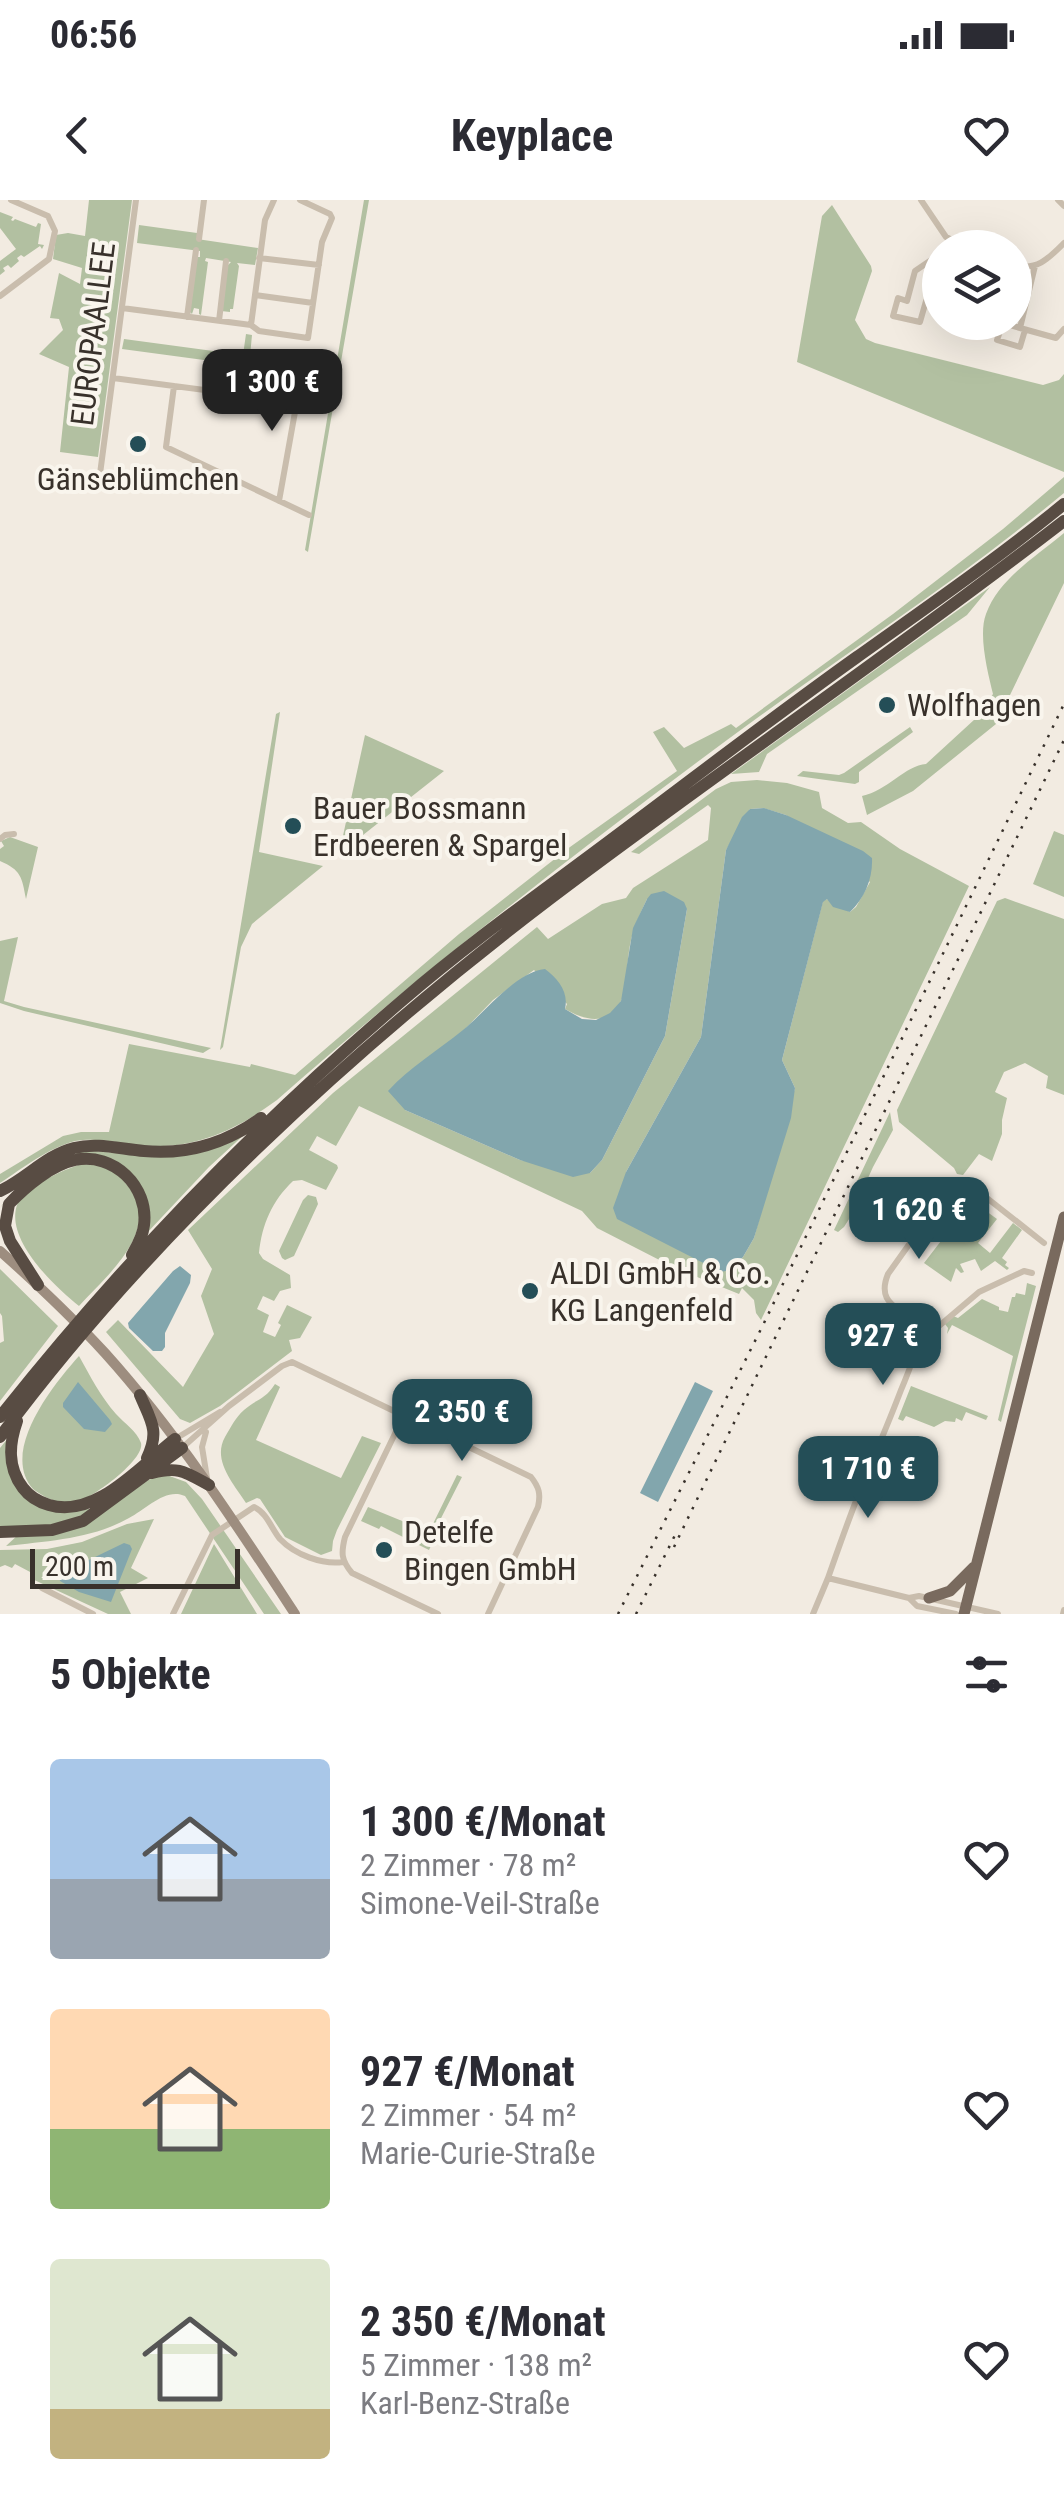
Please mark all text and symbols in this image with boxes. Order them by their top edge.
text: 06:56 [50,13,137,57]
icon: back [50,108,105,163]
icon: heart [959,108,1014,163]
text: Keyplace [451,109,613,162]
map controls [922,230,1032,340]
button: layers [922,230,1032,340]
street label: EUROPAALLEE [63,240,123,428]
pin: 1 300 € [180,349,364,434]
text: 1 300 € [224,362,320,400]
marker: Gänseblümchen [127,433,149,455]
place label: Gänseblümchen [37,460,239,498]
place label: Wolfhagen [907,686,1041,724]
marker: Wolfhagen [876,694,898,716]
place label: Bauer Bossmann Erdbeeren & Spargel [313,789,567,864]
marker: Bauer Bossmann Erdbeeren & Spargel [282,815,304,837]
pin: 1 620 € [827,1177,1011,1262]
text: 1 620 € [871,1190,967,1228]
place label: ALDI GmbH & Co. KG Langenfeld [550,1254,771,1329]
marker: ALDI GmbH & Co. KG Langenfeld [519,1280,541,1302]
pin: 927 € [813,1303,953,1388]
text: 927 € [847,1316,919,1354]
pin: 2 350 € [370,1379,554,1464]
text: 2 350 € [414,1392,510,1430]
pin: 1 710 € [776,1436,960,1521]
text: 1 710 € [820,1449,916,1487]
place label: Detelfe Bingen GmbH [404,1513,577,1588]
marker: Detelfe Bingen GmbH [373,1539,395,1561]
scale bar [30,1544,240,1588]
text: 200 m [45,1550,114,1583]
icon: filters [959,1647,1014,1702]
text: 5 Objekte [50,1650,211,1699]
text: 1 300 €/Monat [360,1797,606,1846]
icon: home [130,1799,250,1919]
icon: heart [959,1832,1014,1887]
text: 2 Zimmer · 78 m² [360,1846,576,1884]
text: Simone-Veil-Straße [360,1884,600,1922]
text: 927 €/Monat [360,2047,575,2096]
icon: home [130,2049,250,2169]
icon: heart [959,2082,1014,2137]
text: 2 Zimmer · 54 m² [360,2096,576,2134]
text: Marie-Curie-Straße [360,2134,595,2172]
text: 2 350 €/Monat [360,2297,606,2346]
icon: home [130,2299,250,2419]
icon: heart [959,2332,1014,2387]
text: 5 Zimmer · 138 m² [360,2346,592,2384]
text: Karl-Benz-Straße [360,2384,570,2422]

